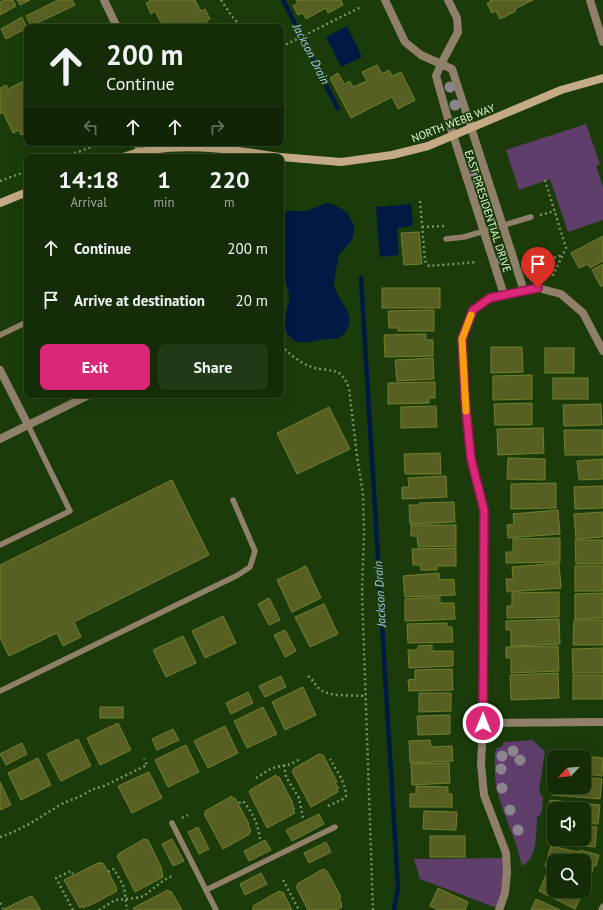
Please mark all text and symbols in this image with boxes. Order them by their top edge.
water label: Jackson Drain [289,20,333,87]
text: 200 m [106,36,183,73]
icon: ahead [40,40,92,92]
text: Continue [106,72,175,95]
street label: NORTH WEBB WAY [409,100,497,145]
icon: left [80,116,102,138]
icon: ahead [122,116,144,138]
icon: ahead [164,116,186,138]
icon: right [206,116,228,138]
street label: EAST PRESIDENTIAL DRIVE [462,148,514,274]
text: 14:18 [58,164,119,195]
text: 1 [157,164,171,195]
text: 220 [209,164,250,195]
text: Arrival [71,194,107,211]
text: min [153,194,175,211]
text: m [224,194,235,211]
icon: ahead [40,237,62,259]
text: Continue [74,239,131,258]
text: 200 m [227,239,268,258]
pin [521,247,555,288]
icon: arrive [527,253,549,275]
icon: arrive [40,289,62,311]
text: Arrive at destination [74,291,205,310]
text: 20 m [235,291,268,310]
button: Exit [40,344,150,390]
button: Share [158,344,268,390]
water label: Jackson Drain [370,560,389,629]
position arrow [462,702,504,744]
north arrow [547,750,591,794]
map controls [547,750,591,898]
button: sound [547,802,591,846]
button: search [547,854,591,898]

